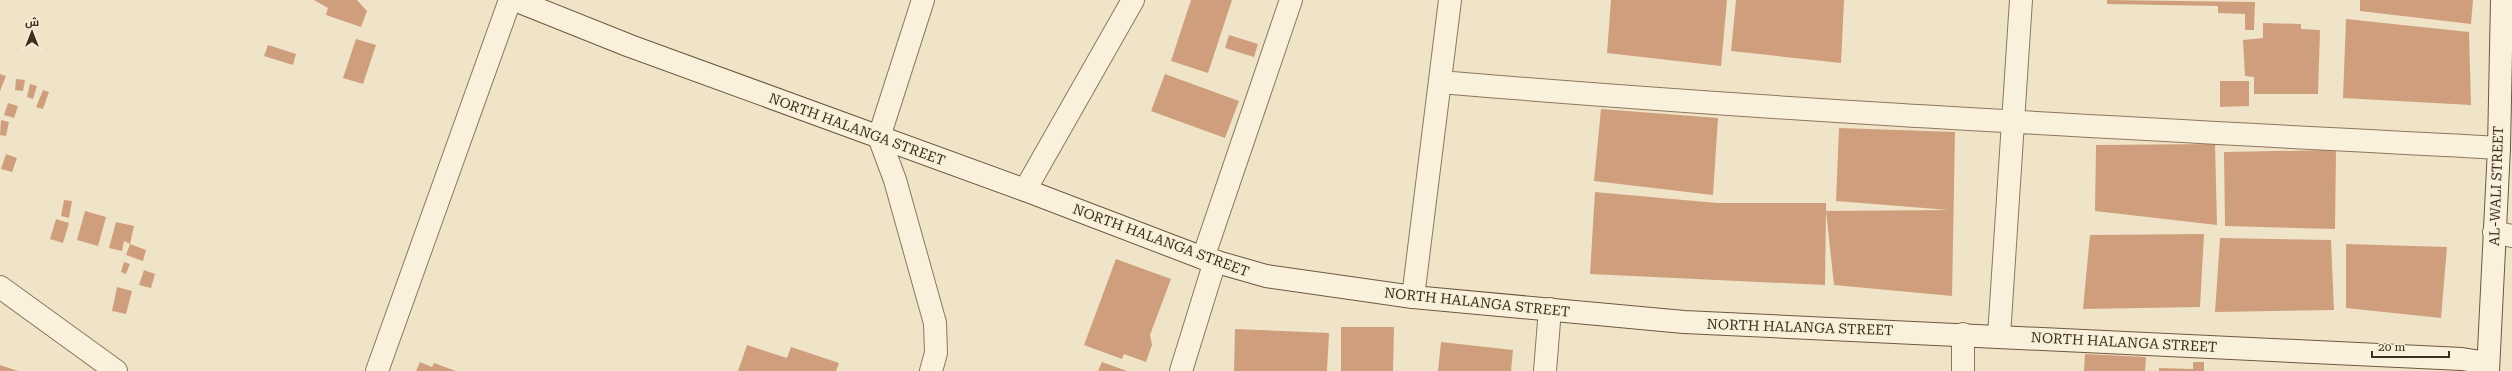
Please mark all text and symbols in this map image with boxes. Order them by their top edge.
north arrow [12,12,52,52]
text: ش [25,16,39,29]
street label: NORTH HALANGA STREET [767,90,947,168]
street label: AL-WALI STREET [2486,126,2506,246]
street label: NORTH HALANGA STREET [1071,201,1251,279]
street label: NORTH HALANGA STREET [1383,284,1571,320]
street label: NORTH HALANGA STREET [1706,316,1894,338]
street label: NORTH HALANGA STREET [2030,329,2218,355]
scale bar [2372,333,2449,359]
text: 20 m [2378,340,2405,354]

